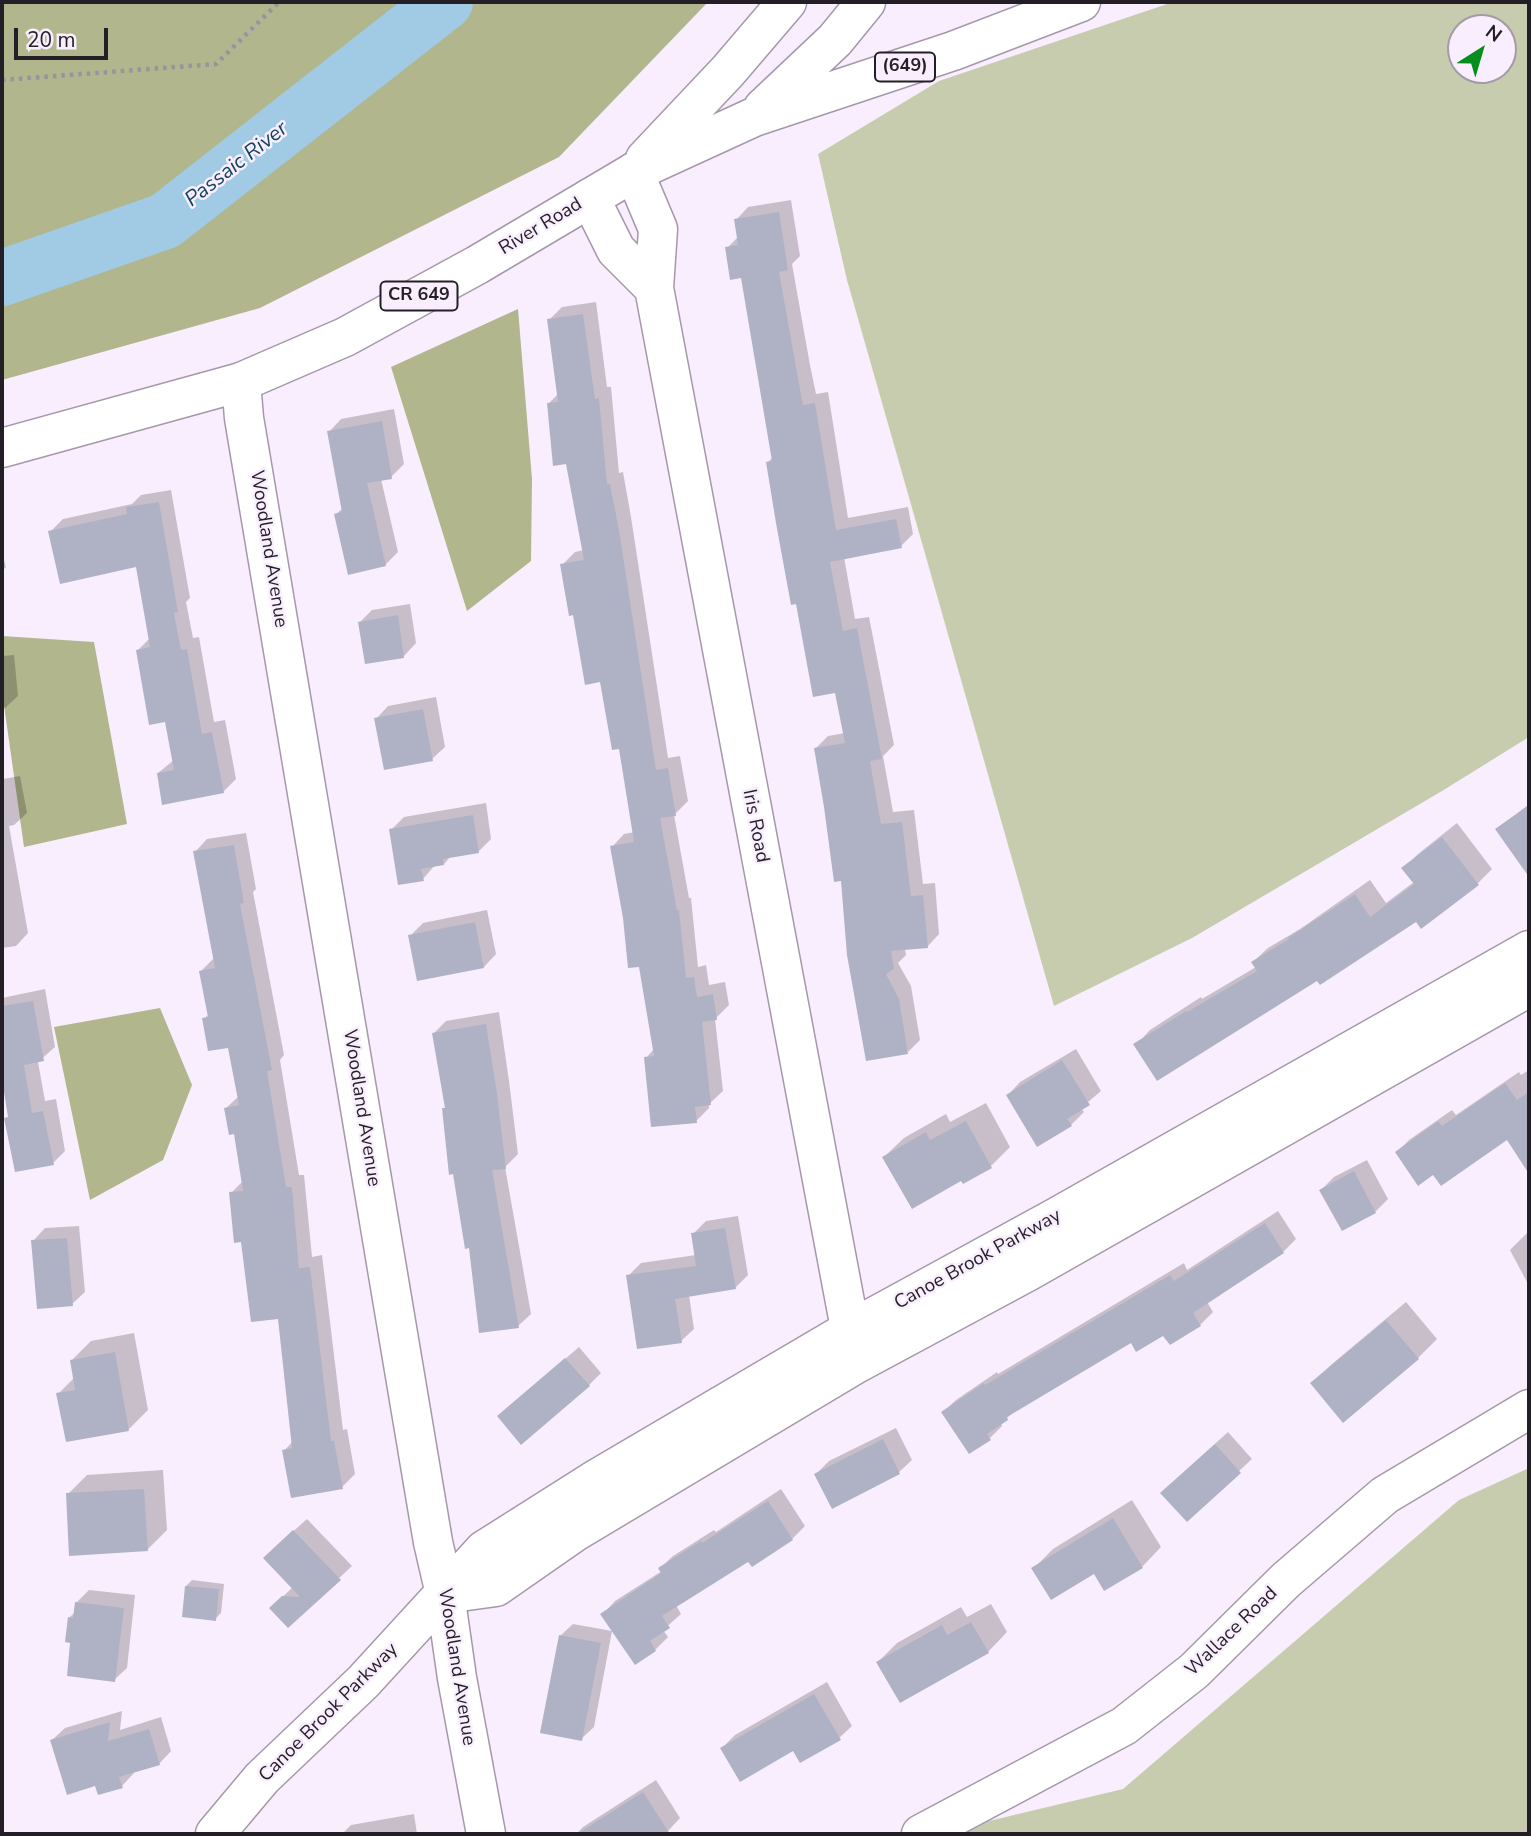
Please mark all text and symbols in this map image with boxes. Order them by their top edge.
scale bar [18,14,112,58]
north arrow [1447,14,1517,84]
text: N [1480,19,1507,48]
text: 20 m [27,26,76,54]
road number: (649) [875,52,935,82]
water label: Passaic River [181,117,293,213]
street label: River Road [495,193,587,261]
road number: CR 649 [380,282,458,310]
street label: Woodland Avenue [244,469,292,629]
street label: Iris Road [737,787,773,865]
street label: Woodland Avenue [337,1028,385,1188]
street label: Canoe Brook Parkway [891,1205,1065,1315]
street label: Wallace Road [1181,1582,1283,1682]
street label: Woodland Avenue [432,1587,480,1747]
street label: Canoe Brook Parkway [255,1639,403,1787]

